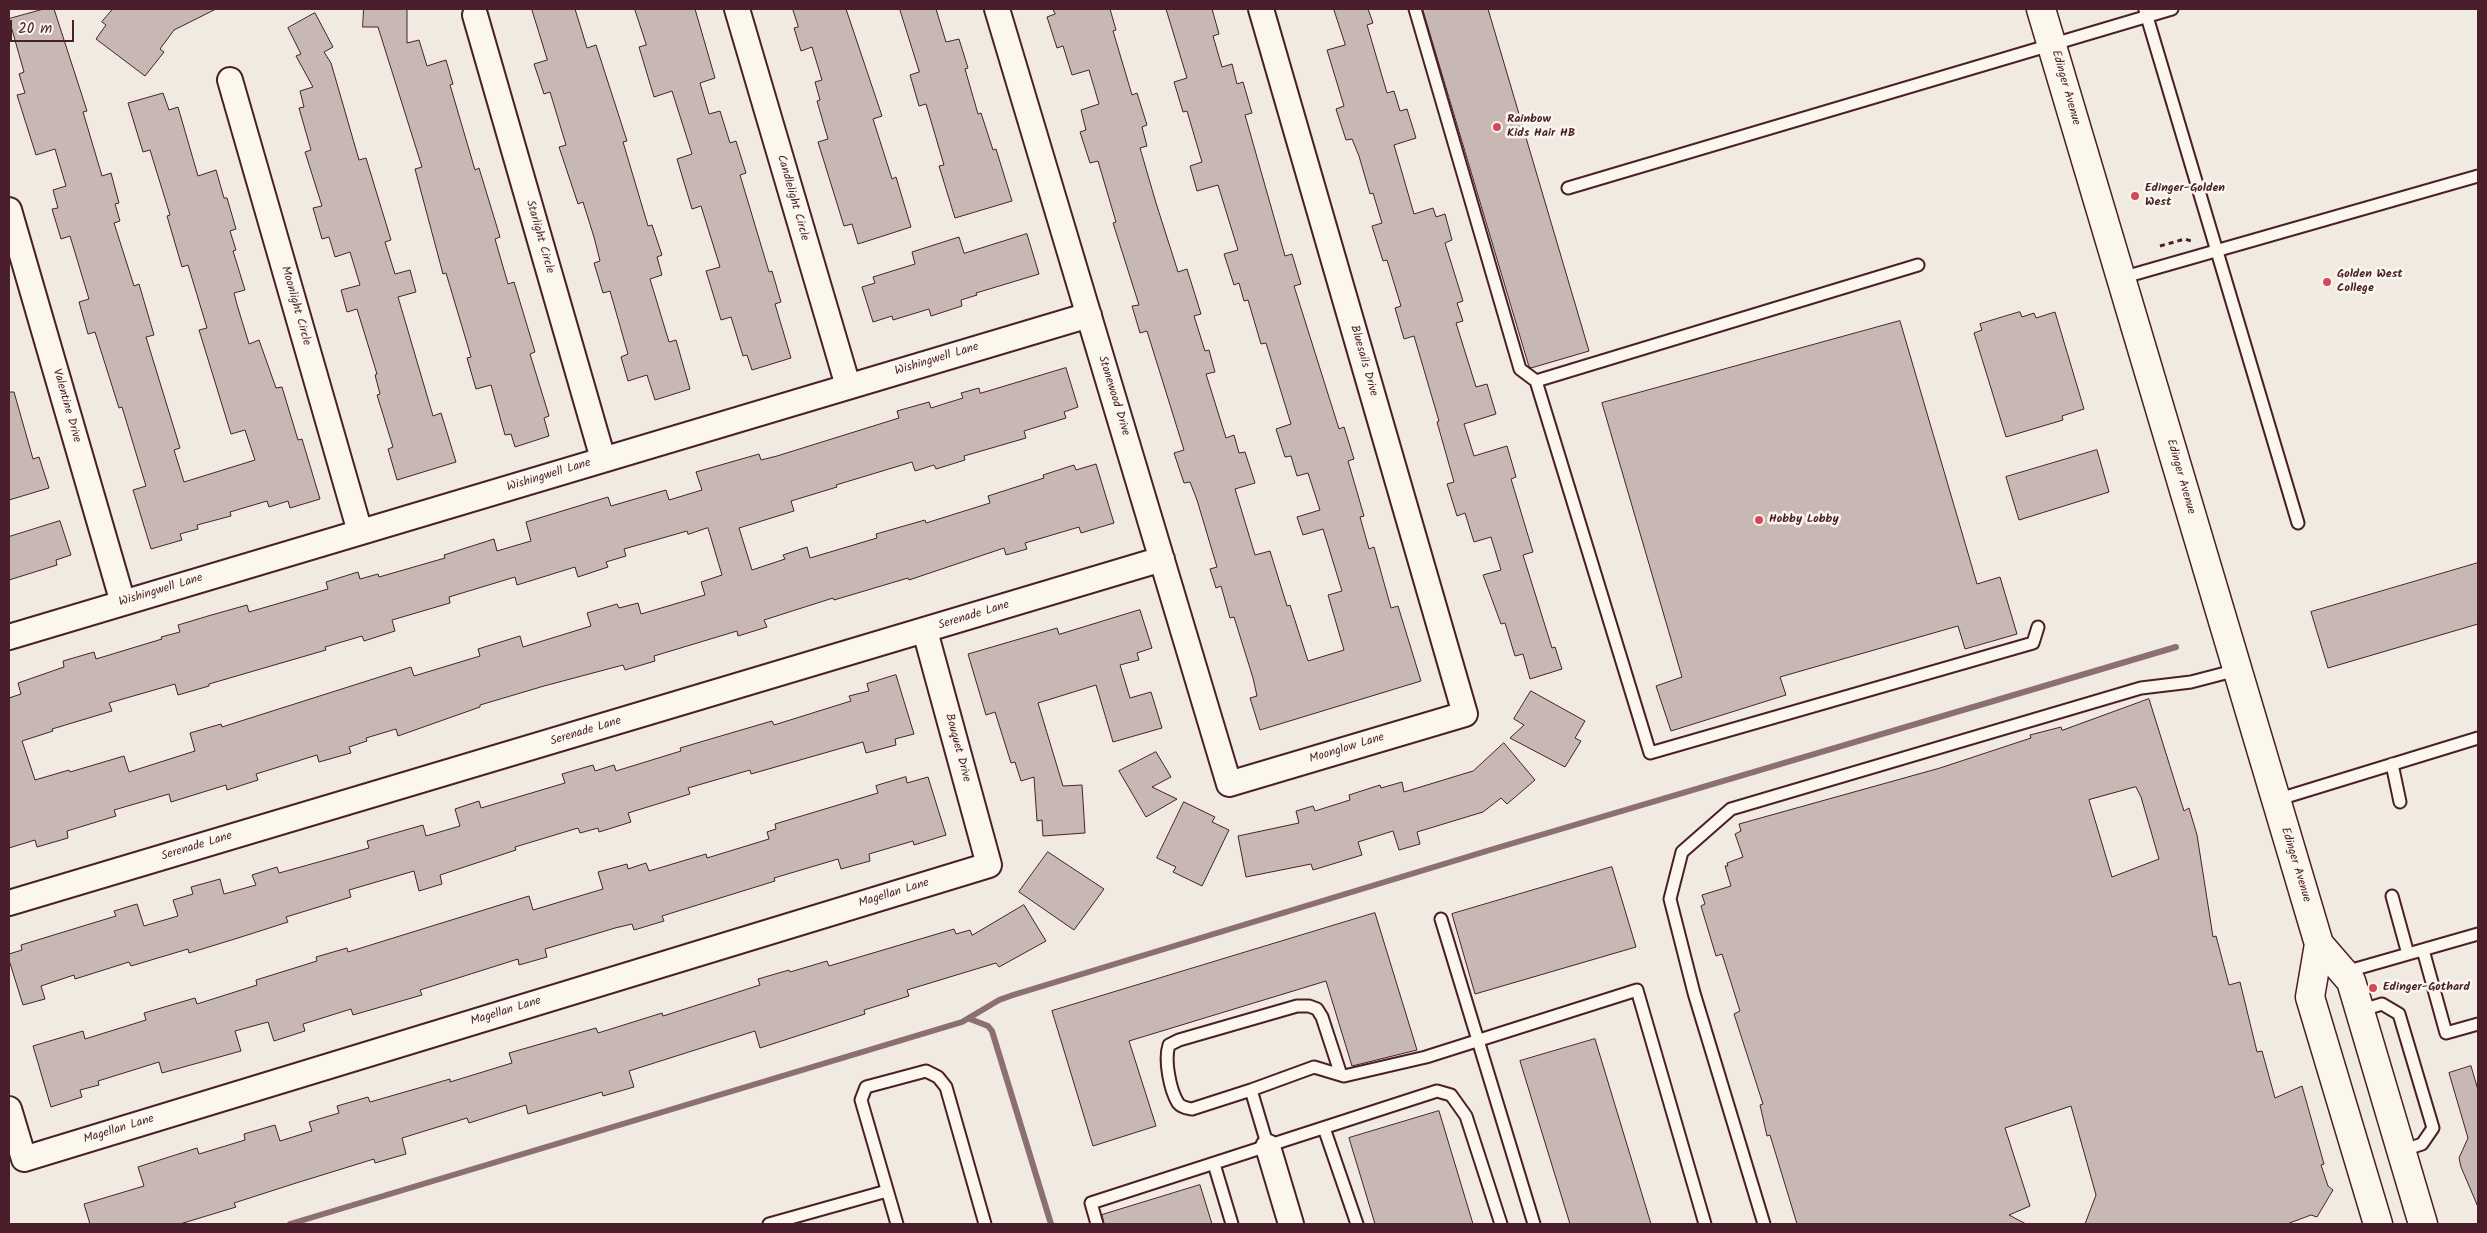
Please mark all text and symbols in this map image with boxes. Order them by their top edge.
scale bar [12,10,76,42]
text: 20 m [18,17,52,41]
street label: Edinger Avenue [2047,49,2083,127]
place label: Rainbow Kids Hair HB [1507,113,1575,141]
marker: Rainbow Kids Hair HB [1491,121,1503,133]
street label: Candlelight Circle [773,153,811,243]
place label: Edinger-Golden West [2145,182,2225,210]
marker: Edinger-Golden West [2129,190,2141,202]
street label: Starlight Circle [522,199,556,275]
street label: Moonlight Circle [277,265,313,347]
place label: Golden West College [2337,268,2403,296]
marker: Golden West College [2321,276,2333,288]
street label: Bluesails Drive [1346,324,1380,398]
street label: Wishingwell Lane [893,340,981,380]
street label: Stonewood Drive [1094,354,1132,438]
street label: Valentine Drive [49,368,83,444]
street label: Edinger Avenue [2162,438,2198,516]
street label: Wishingwell Lane [505,456,593,496]
place label: Hobby Lobby [1769,513,1839,527]
marker: Hobby Lobby [1753,514,1765,526]
street label: Wishingwell Lane [117,571,205,611]
street label: Serenade Lane [937,598,1011,634]
street label: Bouquet Drive [941,712,973,784]
street label: Serenade Lane [549,714,623,750]
street label: Moonglow Lane [1308,731,1386,767]
street label: Edinger Avenue [2277,826,2313,904]
street label: Serenade Lane [160,829,234,865]
street label: Magellan Lane [857,876,931,912]
place label: Edinger-Gothard [2383,981,2470,995]
marker: Edinger-Gothard [2367,982,2379,994]
street label: Magellan Lane [469,994,543,1030]
street label: Magellan Lane [82,1112,156,1148]

